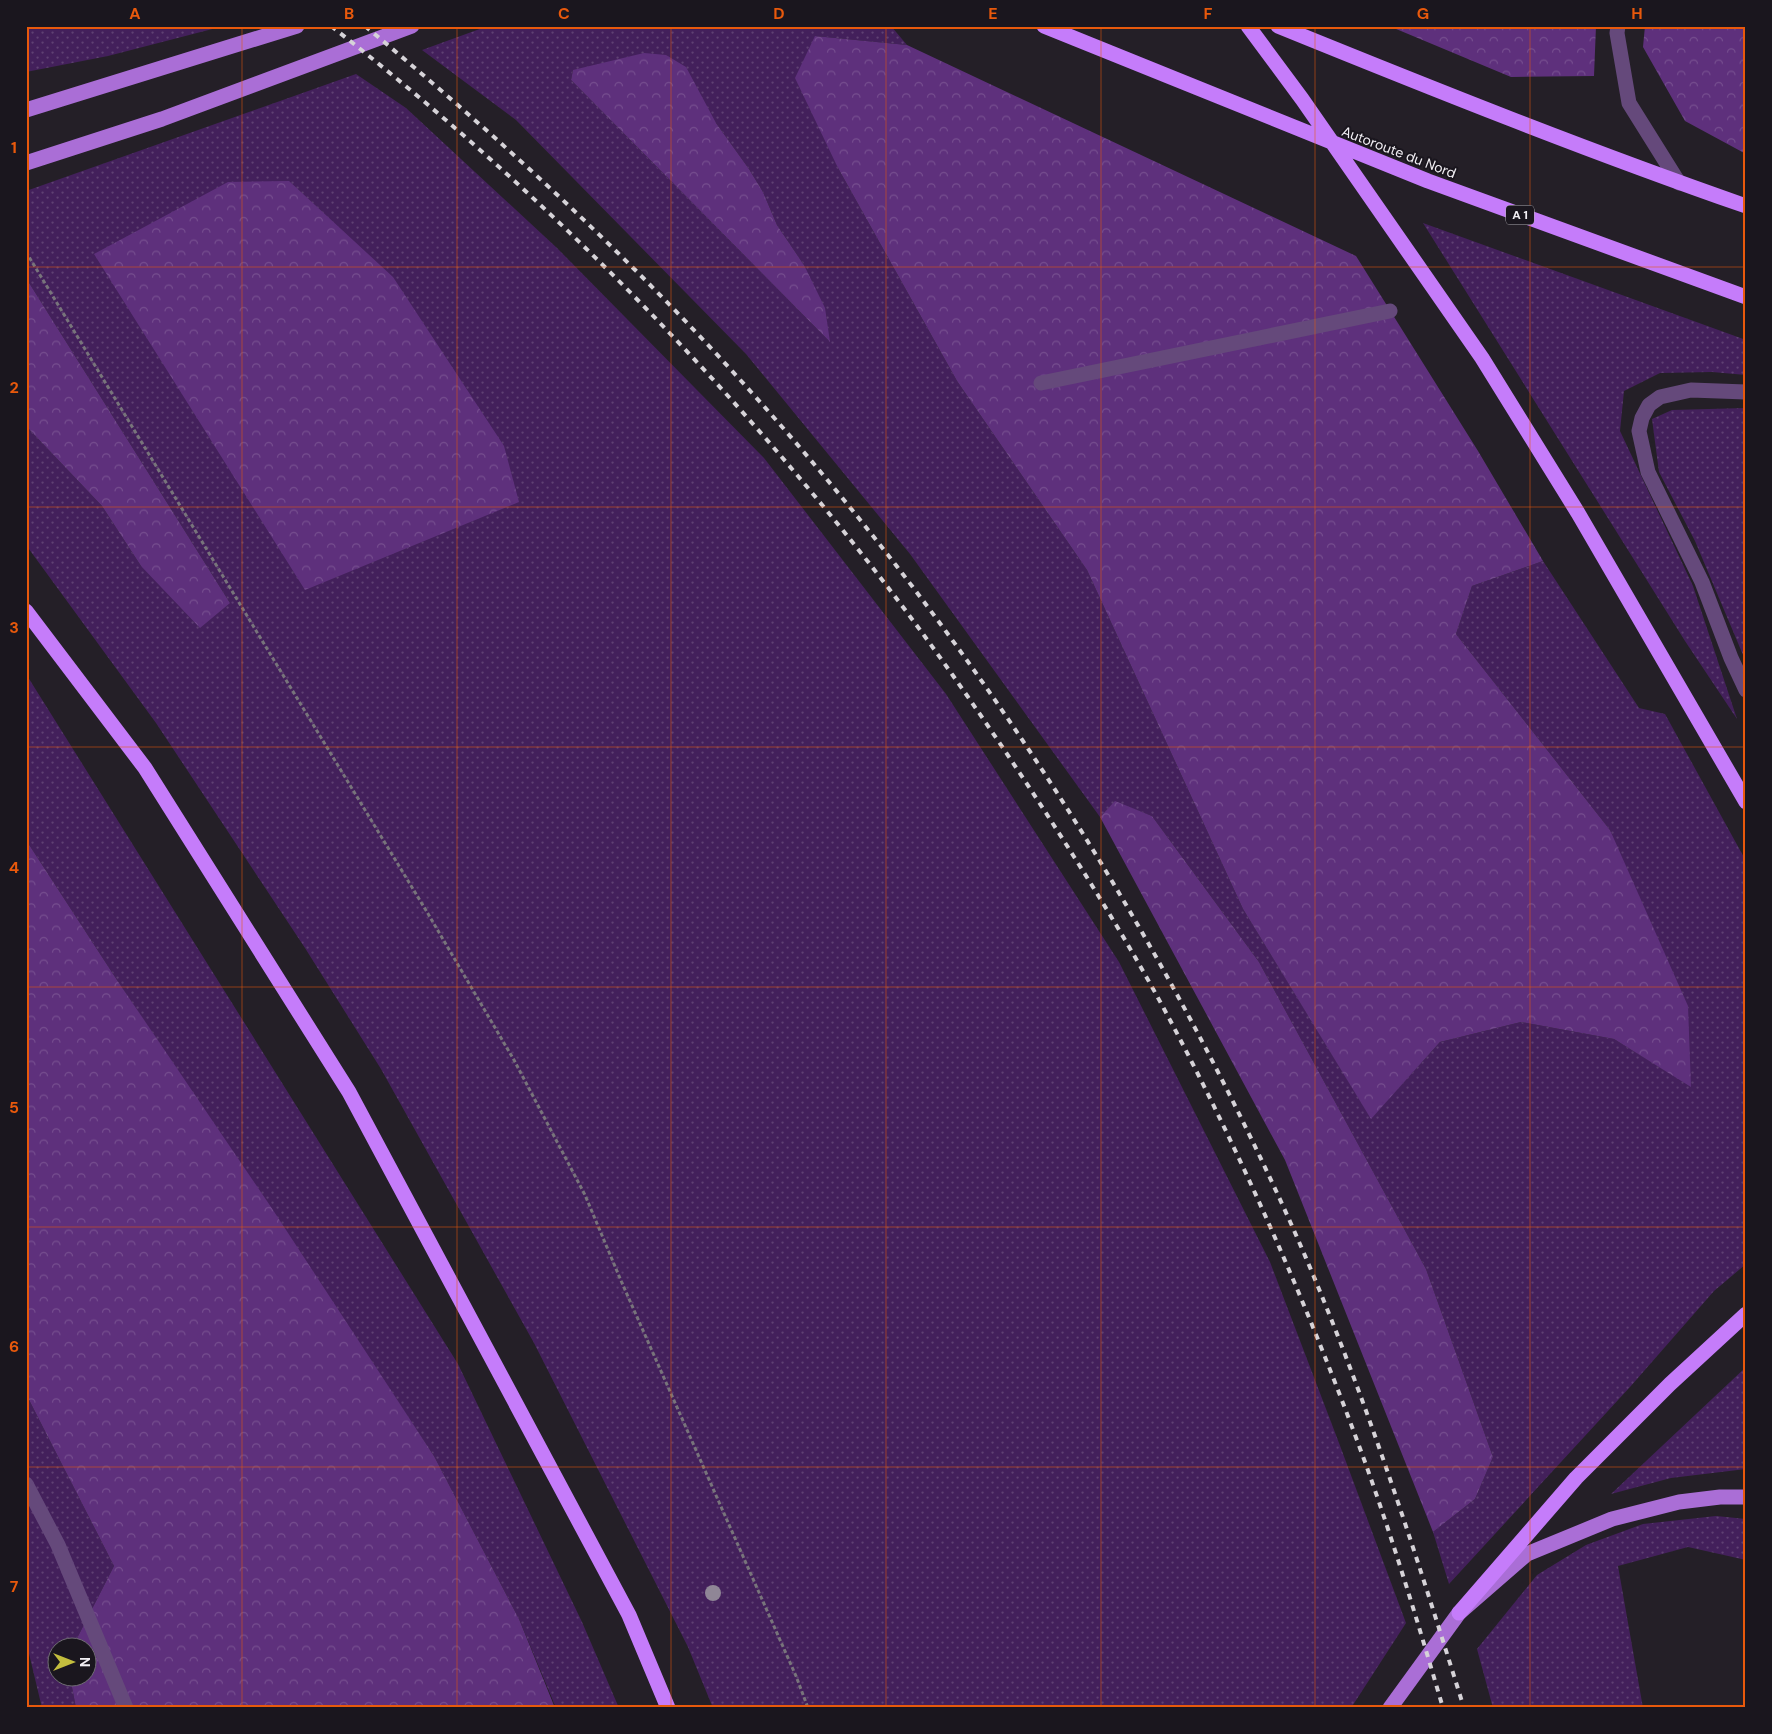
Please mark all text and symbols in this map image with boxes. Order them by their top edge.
text: A [129,3,141,24]
text: B [344,3,354,24]
text: C [558,3,570,24]
text: D [773,3,785,24]
text: E [988,3,998,24]
text: F [1204,3,1213,24]
text: G [1417,3,1429,24]
text: H [1631,3,1643,24]
street label: Autoroute du Nord [1339,122,1459,182]
text: 1 [11,137,17,158]
road number: A 1 [1506,206,1534,224]
text: 2 [9,377,19,398]
text: 3 [9,617,19,638]
text: 4 [9,857,19,878]
text: 5 [9,1097,19,1118]
text: 6 [9,1336,19,1357]
text: 7 [10,1576,19,1597]
north arrow [48,1636,98,1686]
text: N [76,1657,94,1667]

